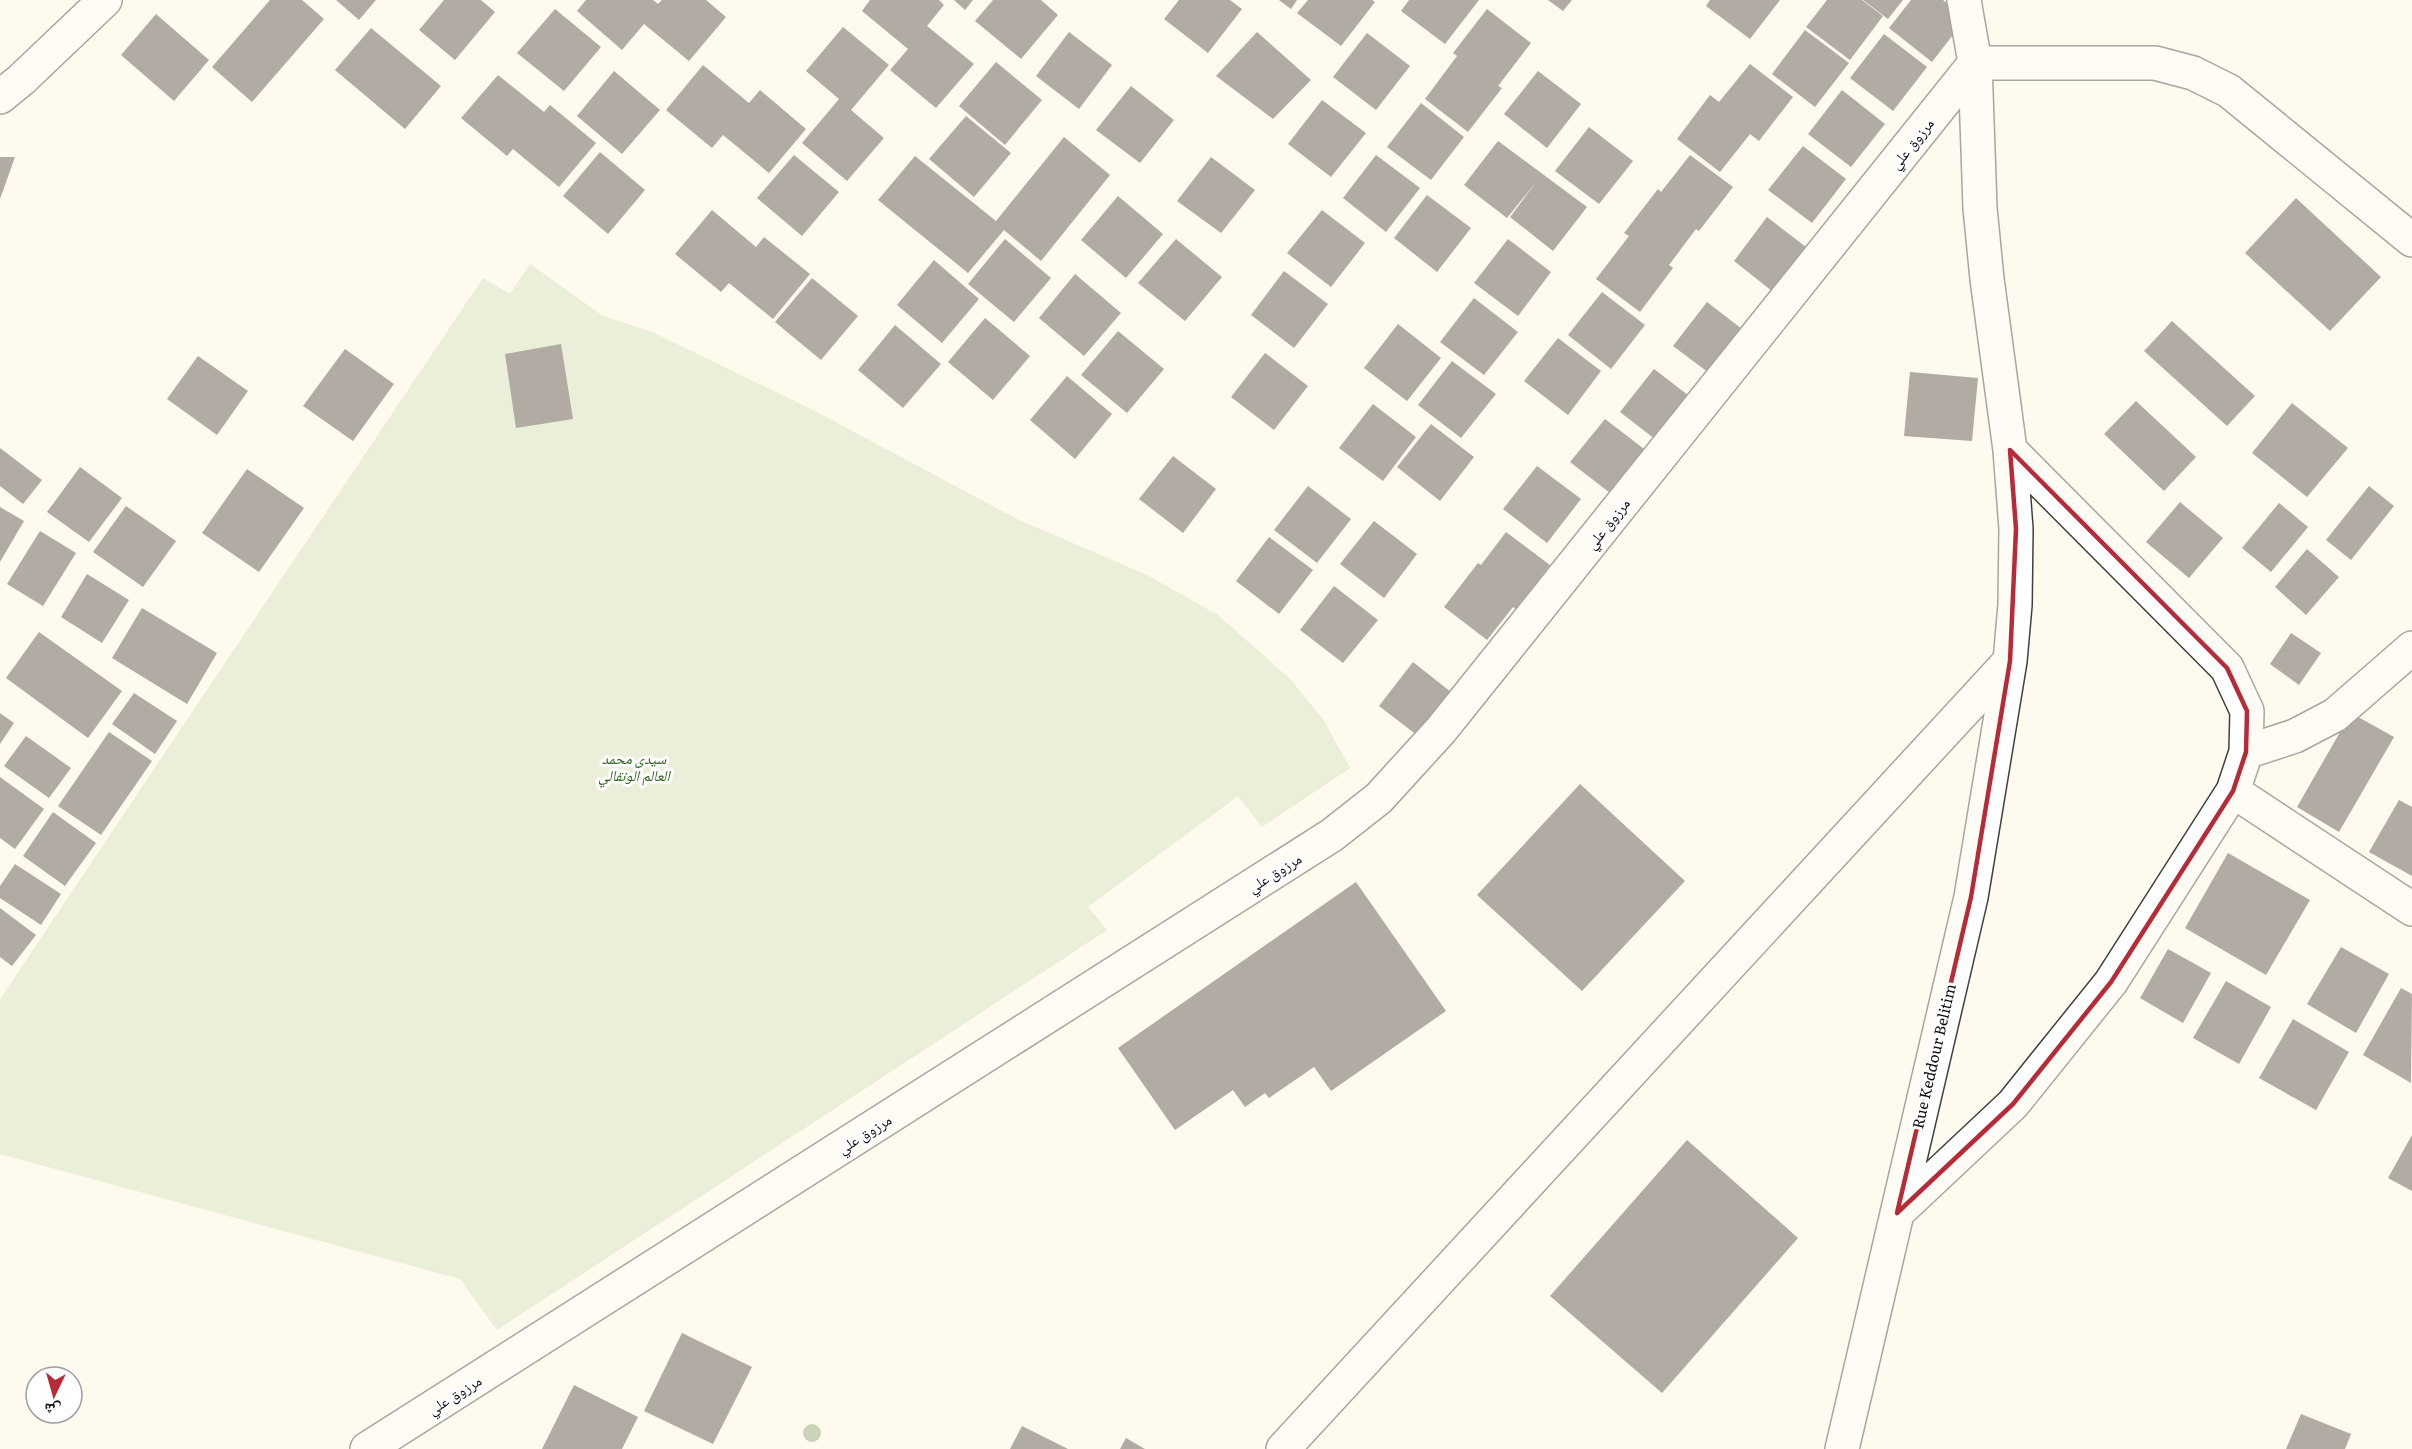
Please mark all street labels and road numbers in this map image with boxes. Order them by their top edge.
street label: مرزوق علي [1883,112,1940,175]
street label: مرزوق علي [1579,492,1636,555]
street label: مرزوق علي [1242,846,1307,899]
street label: Rue Keddour Belitim [1905,981,1961,1131]
street label: مرزوق علي [832,1107,897,1160]
street label: مرزوق علي [422,1368,487,1421]

